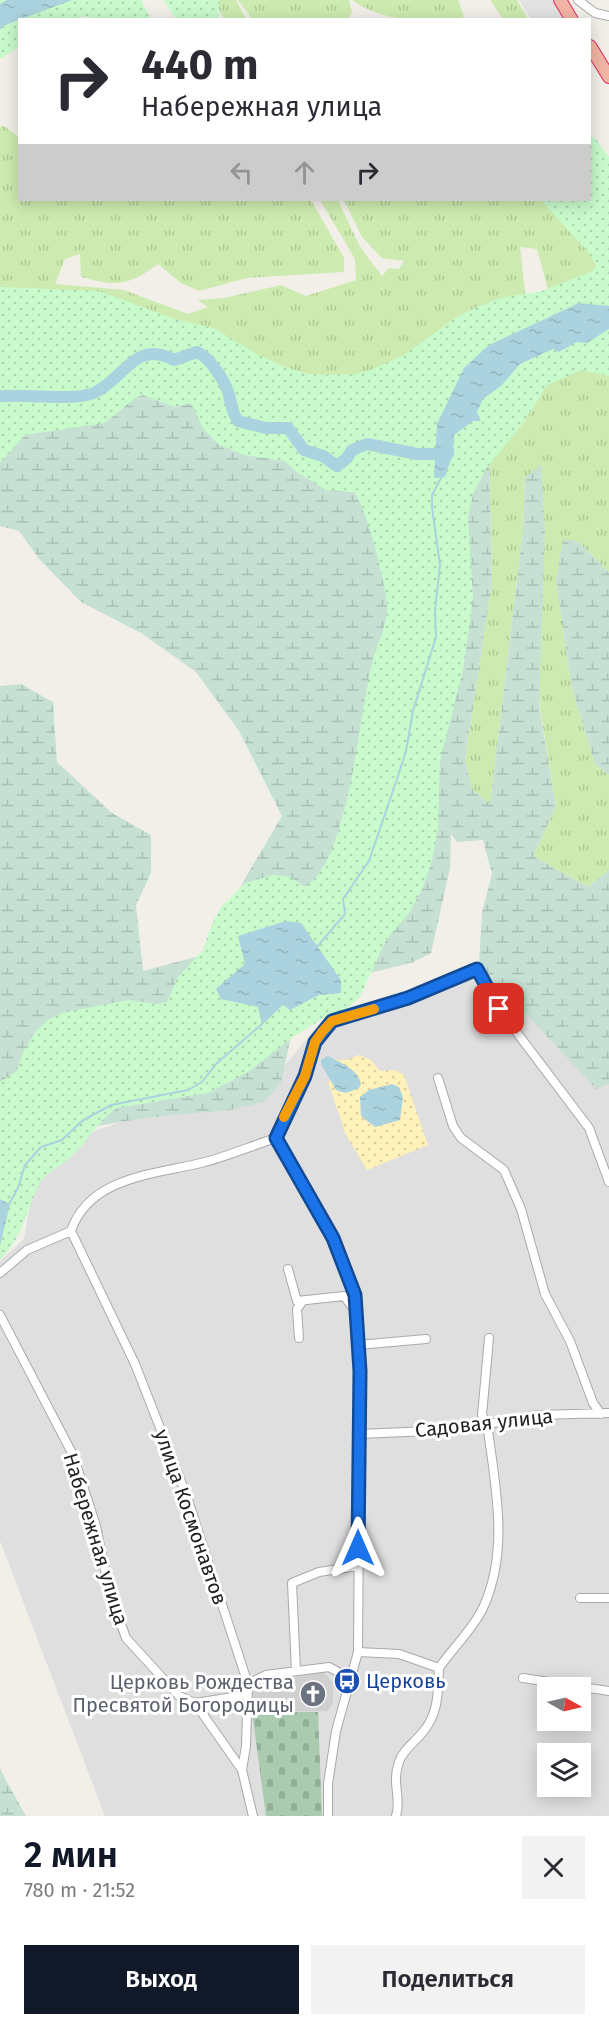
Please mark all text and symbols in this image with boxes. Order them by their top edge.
text: 440 m [141,40,258,90]
icon: right [42,42,120,120]
text: Набережная улица [141,91,382,123]
icon: left [225,156,258,189]
icon: ahead [288,156,321,189]
icon: right [351,156,384,189]
pin [473,983,524,1034]
icon: arrive [482,992,515,1025]
street label: Садовая улица [414,1404,554,1442]
street label: улица Космонавтов [150,1426,232,1608]
street label: Набережная улица [58,1450,134,1628]
position arrow [326,1516,390,1580]
bus stop icon: Церковь [332,1666,362,1696]
place label: Церковь [366,1669,446,1693]
place label: Церковь Рождества Пресвятой Богородицы [72,1670,294,1717]
north arrow [537,1677,591,1731]
map controls [537,1677,591,1797]
church icon: Церковь Рождества Пресвятой Богородицы [298,1679,328,1709]
button: layers [537,1743,591,1797]
text: 2 мин [24,1833,118,1877]
button: close [522,1836,585,1899]
text: 780 m · 21:52 [24,1878,135,1902]
button: Выход [24,1945,299,2014]
button: Поделиться [311,1945,585,2014]

